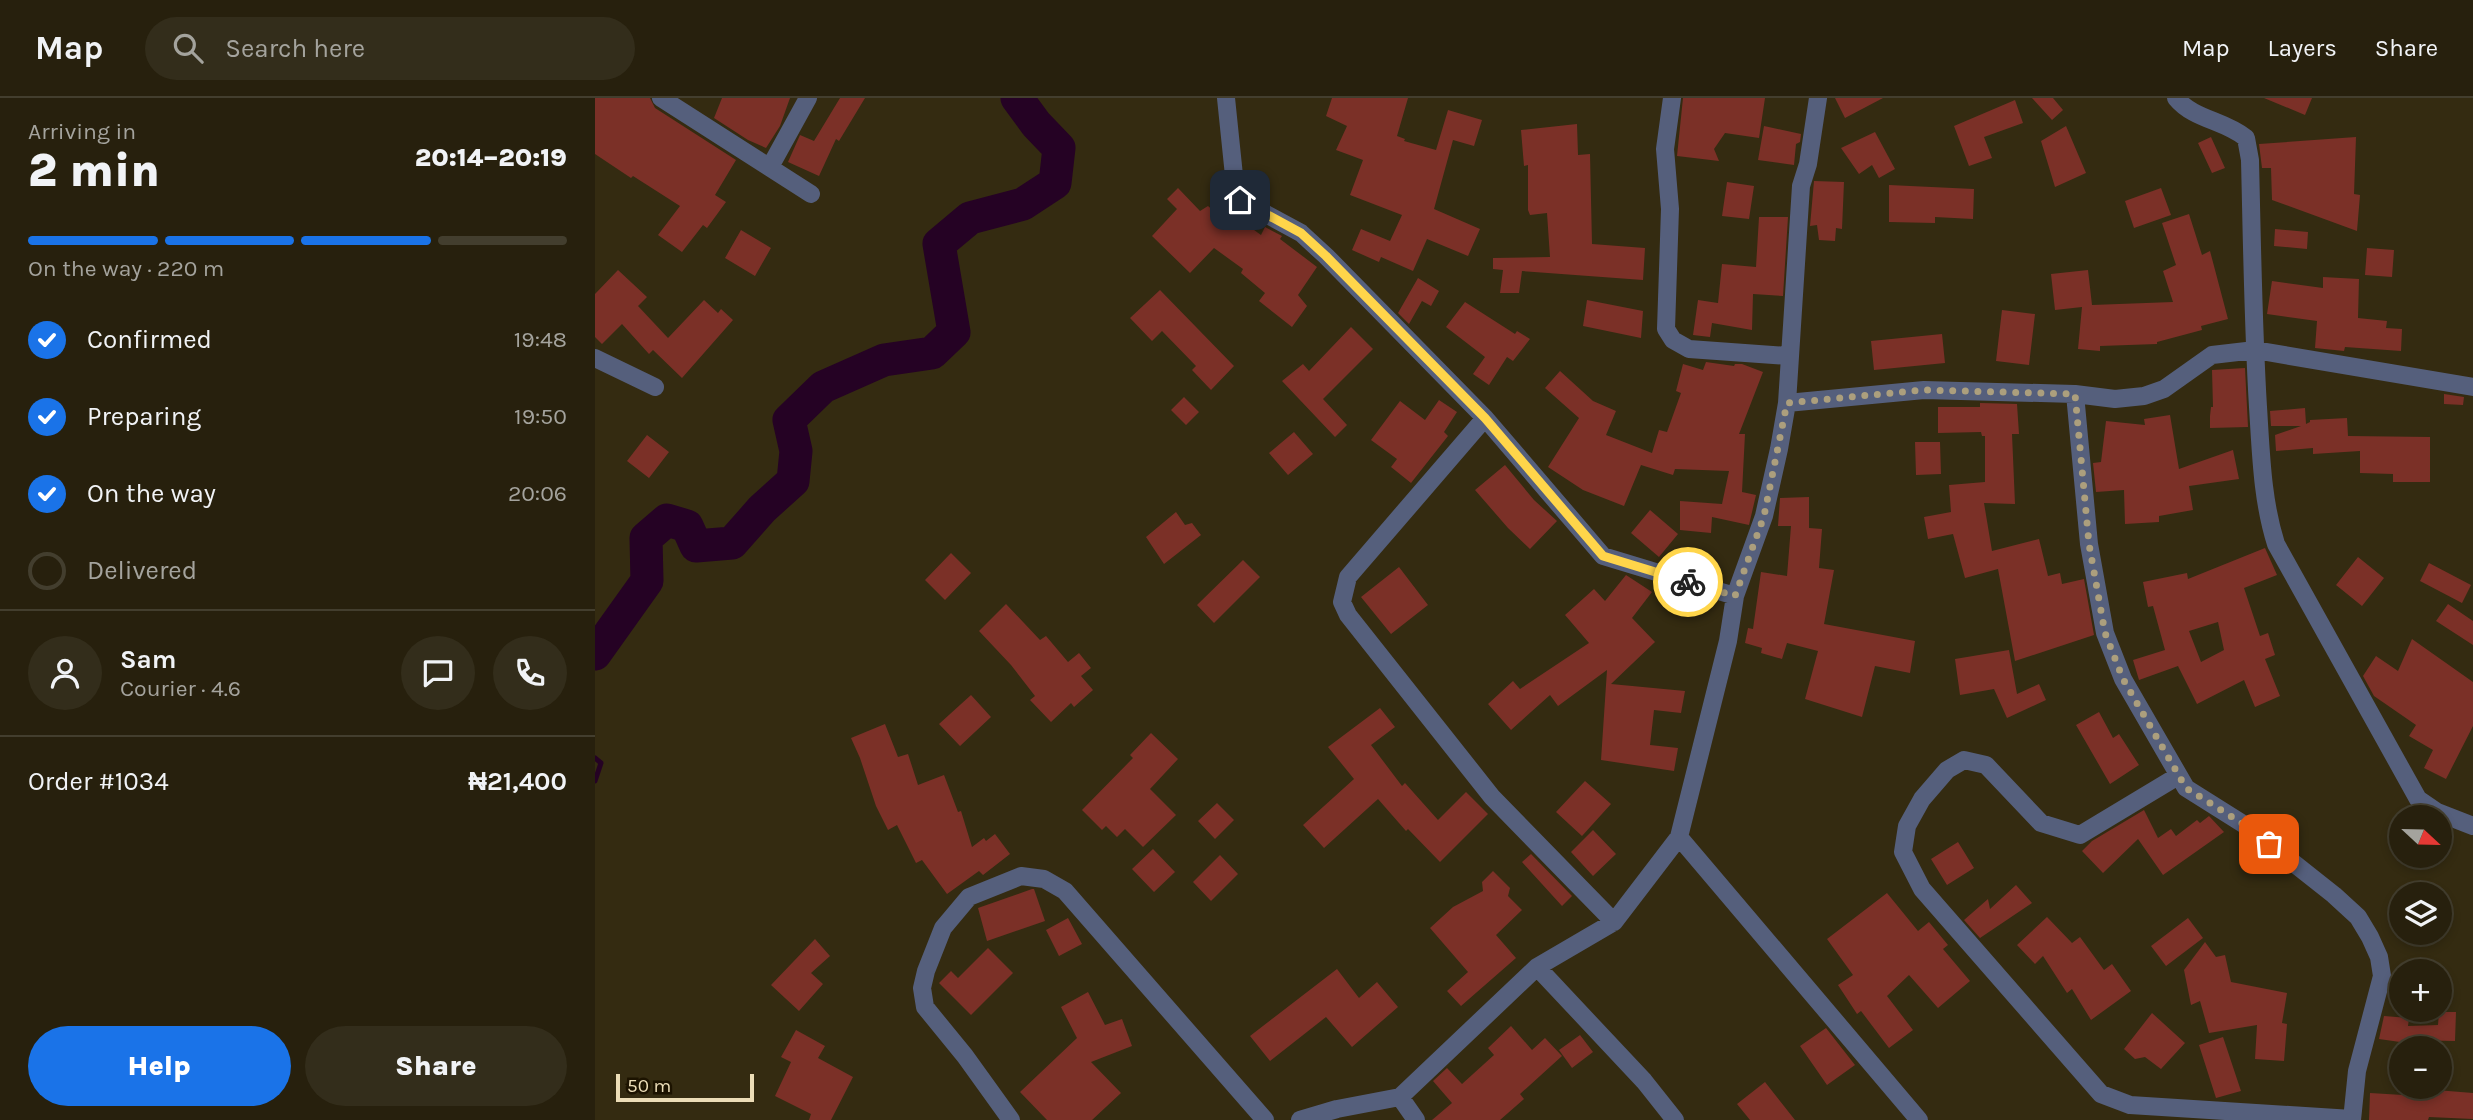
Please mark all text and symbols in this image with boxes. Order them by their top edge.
search box [145,17,635,80]
text: Map [35,29,103,67]
icon: search [169,29,207,67]
text: Search here [225,33,365,64]
text: Map [2182,34,2230,62]
text: Layers [2268,34,2337,62]
text: Share [2375,34,2438,62]
text: Arriving in [28,118,136,145]
text: 20:14–20:19 [415,142,567,173]
text: 2 min [28,144,160,198]
pin [1210,170,1270,230]
icon: home [1221,181,1259,219]
text: On the way · 220 m [28,255,224,282]
icon: check [28,321,66,359]
text: Confirmed [87,324,212,355]
text: 19:48 [514,326,567,353]
icon: check [28,398,66,436]
text: Preparing [87,401,201,432]
text: 19:50 [514,403,567,430]
icon: check [28,475,66,513]
text: On the way [87,478,216,509]
text: 20:06 [508,480,567,507]
courier [1653,547,1723,617]
text: Delivered [87,555,197,586]
icon: bike [1669,563,1707,601]
button: person [28,636,102,710]
button: chat [401,636,475,710]
button: phone [493,636,567,710]
text: Sam [120,644,176,675]
text: Courier · 4.6 [120,675,241,702]
text: Order #1034 [28,766,169,797]
text: ₦21,400 [468,766,567,797]
north arrow [2389,805,2452,868]
map controls [2389,805,2452,1099]
pin [2239,814,2299,874]
icon: bag [2250,825,2288,863]
button: layers [2389,882,2452,945]
button: + [2389,959,2452,1022]
button: Help [28,1026,291,1106]
button: Share [305,1026,567,1106]
button: − [2389,1036,2452,1099]
scale bar [616,1071,754,1103]
text: 50 m [627,1075,671,1097]

